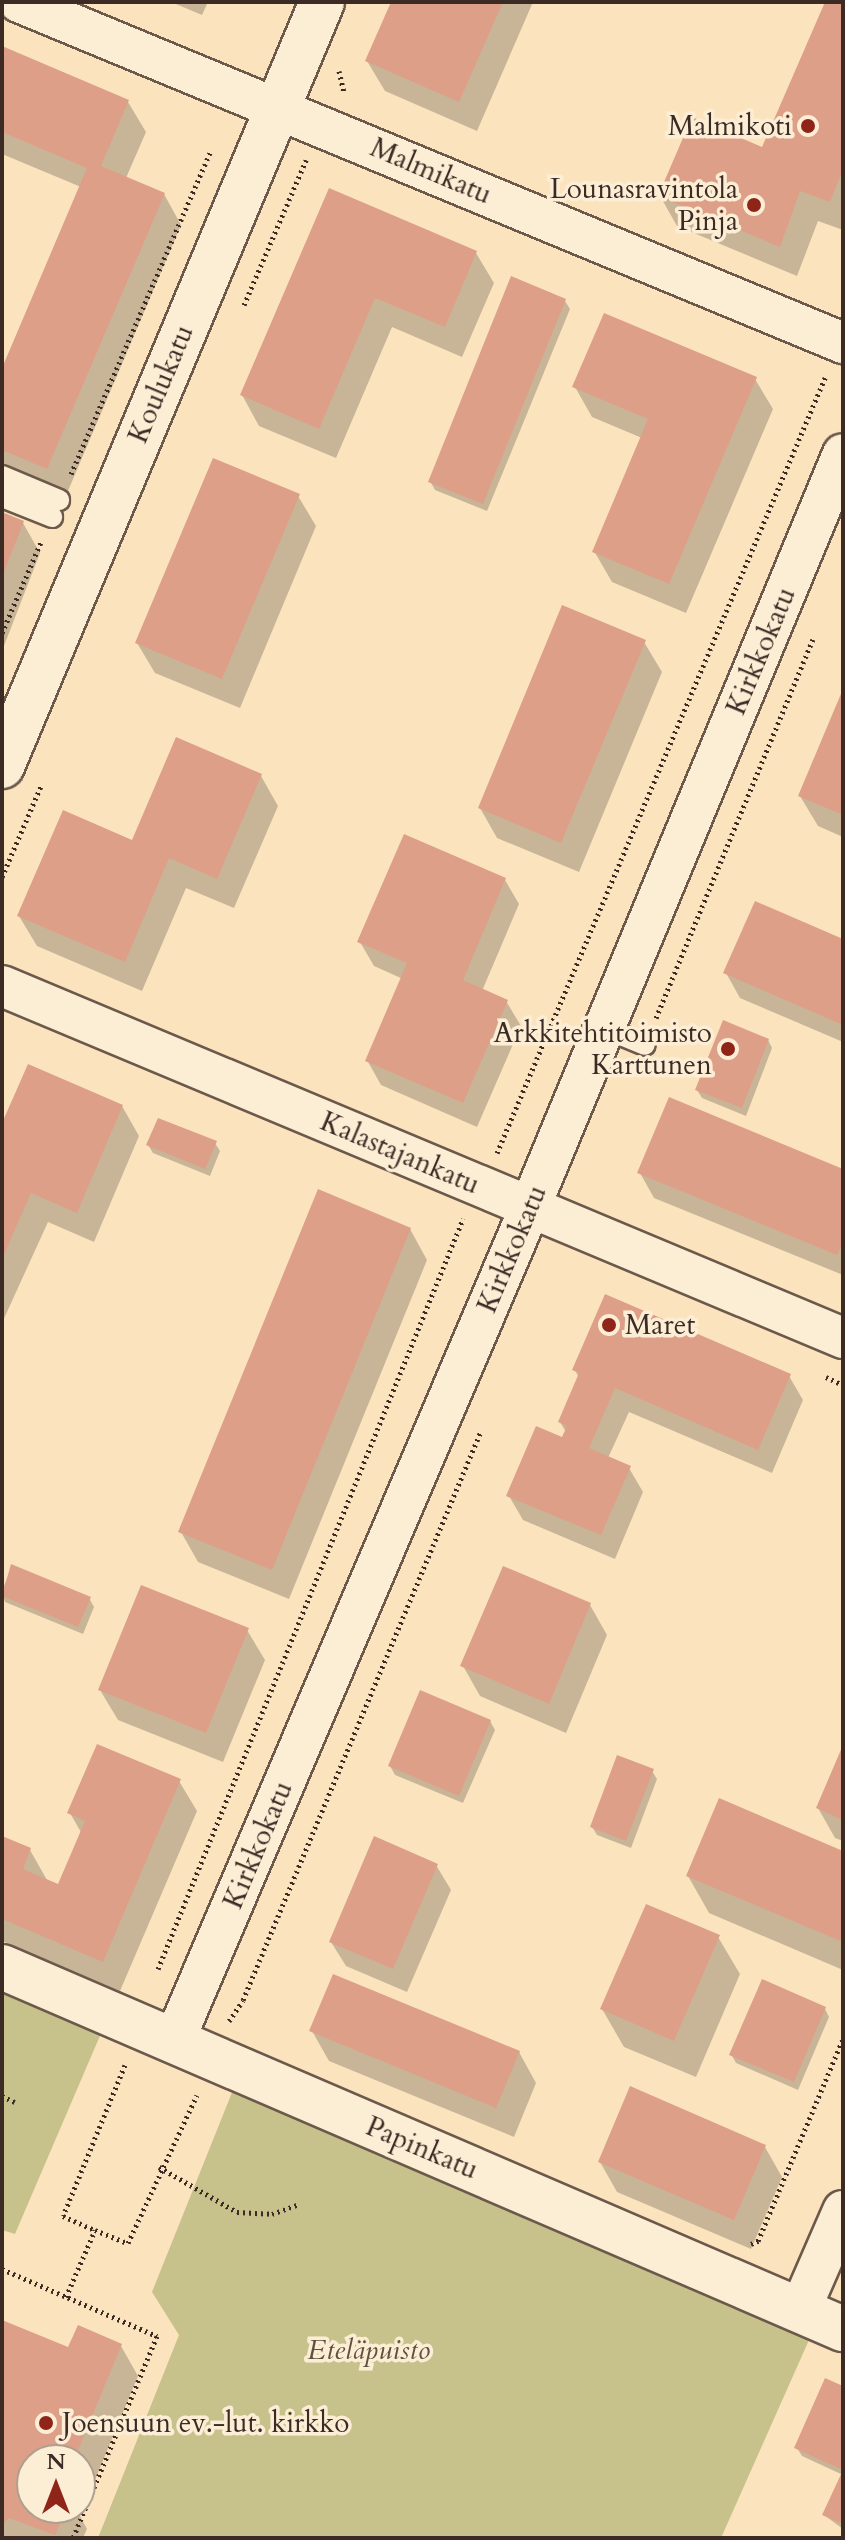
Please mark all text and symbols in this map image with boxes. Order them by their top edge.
place label: Malmikoti [668,109,792,143]
marker: Malmikoti [799,117,817,135]
street label: Malmikatu [365,130,497,212]
place label: Lounasravintola Pinja [550,172,738,238]
marker: Lounasravintola Pinja [745,196,763,214]
street label: Koulukatu [121,320,201,448]
street label: Kirkkokatu [719,582,803,720]
place label: Arkkitehtitoimisto Karttunen [494,1016,712,1082]
marker: Arkkitehtitoimisto Karttunen [719,1040,737,1058]
street label: Kalastajankatu [315,1104,485,1202]
street label: Kirkkokatu [470,1180,554,1318]
place label: Maret [625,1308,695,1342]
marker: Maret [600,1316,618,1334]
street label: Kirkkokatu [216,1776,300,1914]
street label: Papinkatu [361,2109,483,2187]
park label: Eteläpuisto [308,2333,430,2367]
place label: Joensuun ev.-lut. kirkko [62,2406,349,2440]
marker: Joensuun ev.-lut. kirkko [37,2414,55,2432]
north arrow [16,2444,96,2524]
text: N [46,2447,66,2477]

